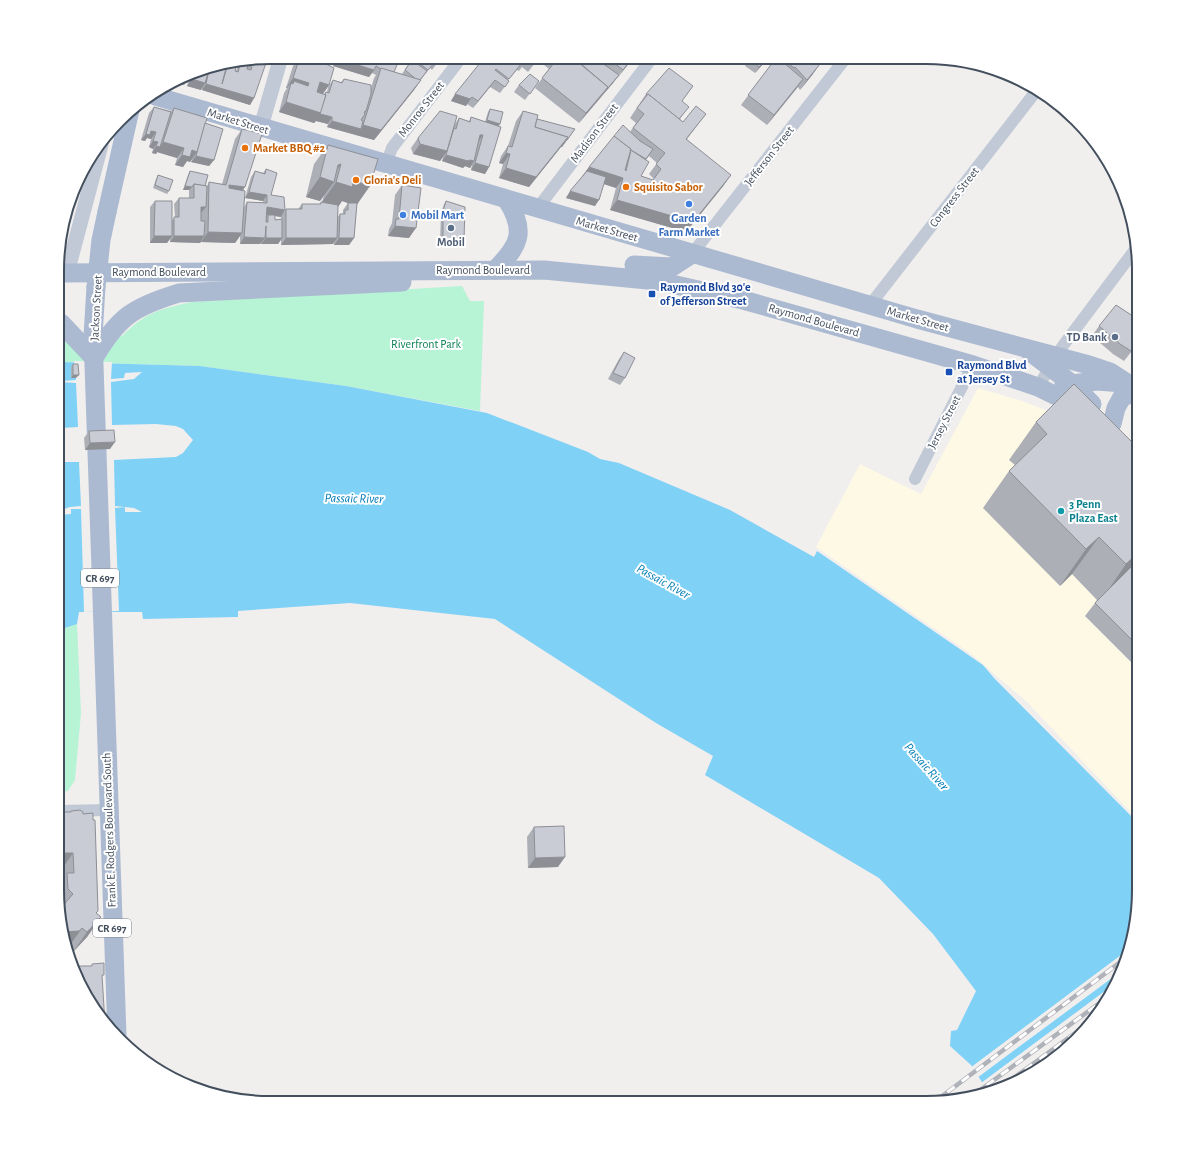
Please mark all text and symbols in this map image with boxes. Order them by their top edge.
street label: Monroe Street [396,79,446,139]
street label: Madison Street [568,101,620,165]
street label: Market Street [206,106,270,136]
street label: Jefferson Street [742,124,796,188]
place label: Market BBQ #2 [253,142,326,155]
marker: Market BBQ #2 [240,143,250,153]
street label: Congress Street [927,165,981,229]
place label: Gloria's Deli [364,174,421,186]
marker: Gloria's Deli [351,175,361,185]
place label: Squisito Sabor [634,181,704,193]
marker: Squisito Sabor [621,182,631,192]
marker: Garden Farm Market [684,199,694,209]
place label: Mobil Mart [411,209,464,221]
marker: Mobil Mart [398,210,408,220]
place label: Garden Farm Market [658,212,720,238]
street label: Market Street [575,214,639,244]
marker: Mobil [446,223,456,233]
place label: Mobil [437,236,465,248]
street label: Raymond Boulevard [436,264,530,277]
street label: Raymond Boulevard [112,266,206,279]
street label: Jackson Street [88,275,104,341]
place label: Raymond Blvd 30'e of Jefferson Street [660,281,751,307]
marker: Raymond Blvd 30'e of Jefferson Street [647,289,657,299]
street label: Raymond Boulevard [767,301,861,340]
street label: Market Street [886,304,950,334]
place label: TD Bank [1066,331,1107,343]
marker: TD Bank [1110,332,1120,342]
park label: Riverfront Park [391,338,461,350]
place label: Raymond Blvd at Jersey St [957,359,1027,386]
marker: Raymond Blvd at Jersey St [944,367,954,377]
street label: Jersey Street [925,393,964,451]
water label: Passaic River [325,492,384,506]
place label: 3 Penn Plaza East [1069,498,1118,524]
marker: 3 Penn Plaza East [1056,506,1066,516]
water label: Passaic River [634,562,692,602]
road number: CR 697 [81,569,119,587]
water label: Passaic River [902,741,951,794]
street label: Frank E. Rodgers Boulevard South [100,752,118,908]
road number: CR 697 [93,919,131,937]

